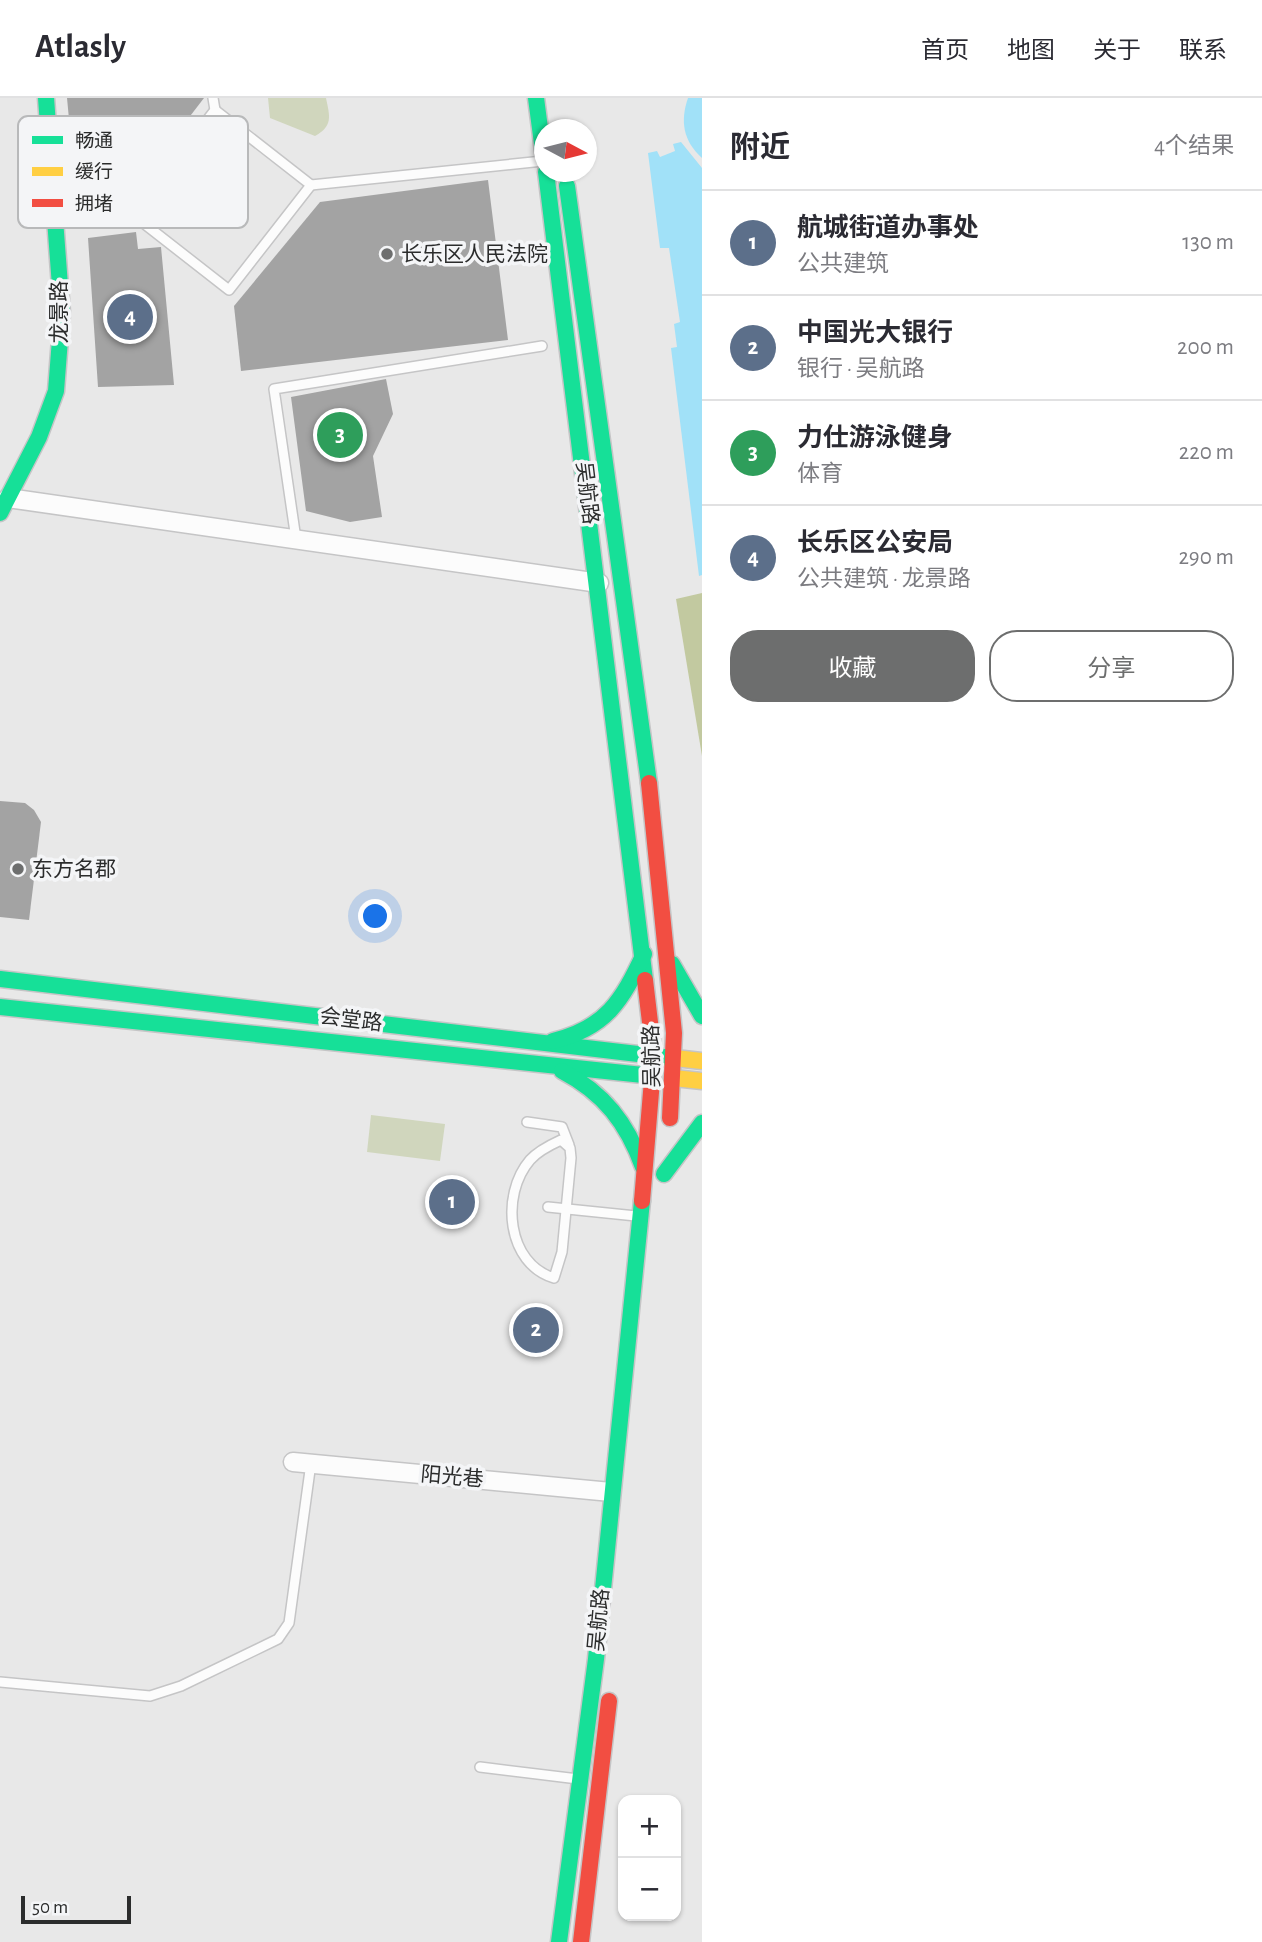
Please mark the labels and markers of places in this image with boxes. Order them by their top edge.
place label: 长乐区人民法院 [401,243,548,265]
marker: 长乐区人民法院 [379,246,395,262]
pin: 4 [107,291,153,343]
pin: 3 [317,409,363,461]
place label: 东方名郡 [32,858,116,880]
marker: 东方名郡 [10,861,26,877]
pin: 1 [429,1176,475,1228]
pin: 2 [513,1304,559,1356]

